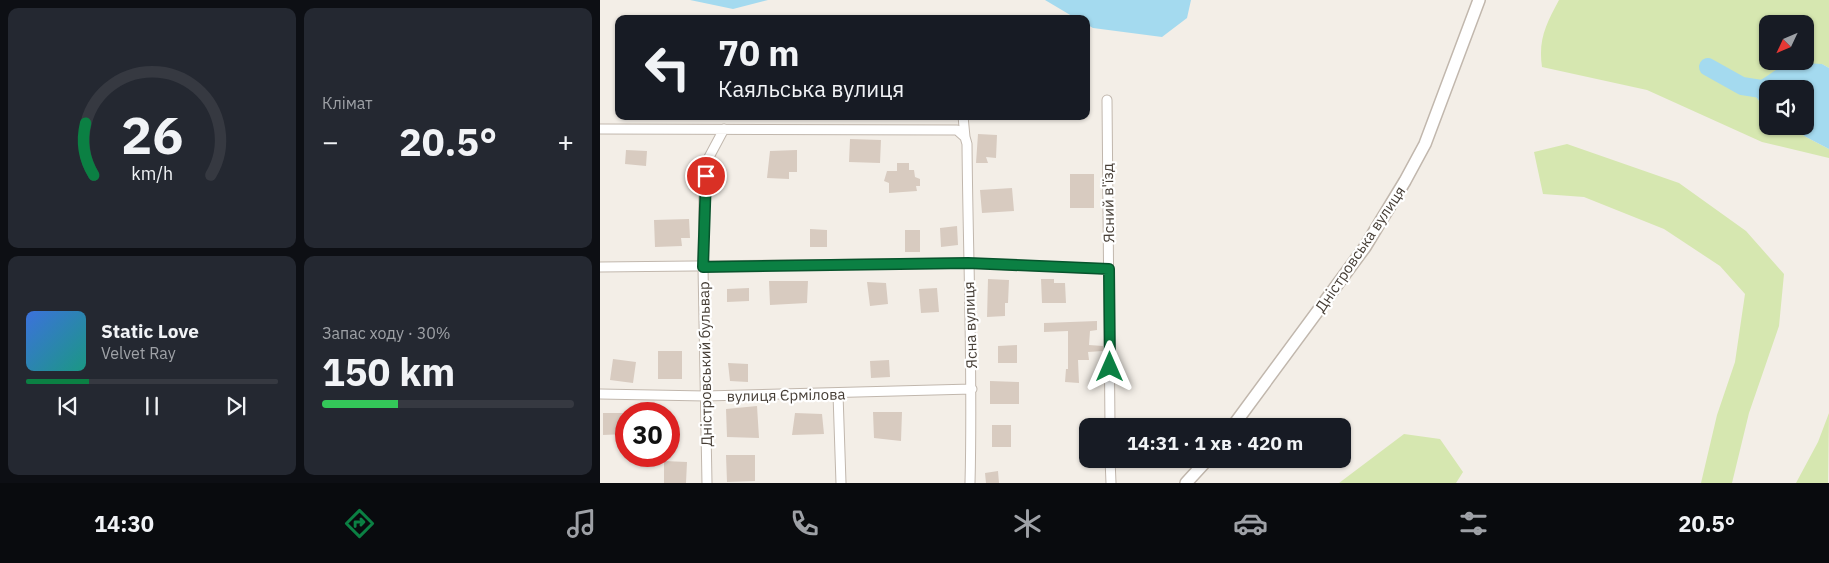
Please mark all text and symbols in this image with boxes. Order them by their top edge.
north arrow [1759,15,1814,70]
map controls [1759,15,1814,135]
text: 70 m [718,30,800,76]
icon: left [635,35,700,100]
text: Каяльська вулиця [718,74,904,103]
button: sound [1759,80,1814,135]
text: Клімат [322,93,373,113]
text: 26 [121,101,183,168]
text: 20.5° [399,117,497,166]
text: − [322,123,339,160]
text: + [557,123,574,160]
pin [685,155,727,197]
text: km/h [131,162,173,185]
icon: arrive [692,162,720,190]
street label: Ясний в'їзд [1098,163,1118,243]
street label: Дністровська вулиця [1311,182,1409,316]
street label: Дністровський бульвар [694,281,716,447]
street label: Ясна вулиця [959,281,981,369]
text: Static Love [101,319,199,343]
text: Запас ходу · 30% [322,323,451,343]
position arrow [1083,340,1135,392]
text: Velvet Ray [101,343,176,363]
text: 150 km [322,347,455,396]
street label: вулиця Єрмілова [726,384,846,406]
icon: previous [54,392,82,420]
icon: pause [138,392,166,420]
icon: next [222,392,250,420]
speed limit sign: 30 [615,402,680,467]
text: 14:31 · 1 хв · 420 m [1127,431,1303,455]
icon: directions [342,506,377,541]
icon: music [564,506,599,541]
icon: phone [787,506,822,541]
icon: climate [1010,506,1045,541]
icon: car [1233,506,1268,541]
icon: filters [1456,506,1491,541]
text: 14:30 [94,509,154,538]
text: 20.5° [1678,509,1735,538]

